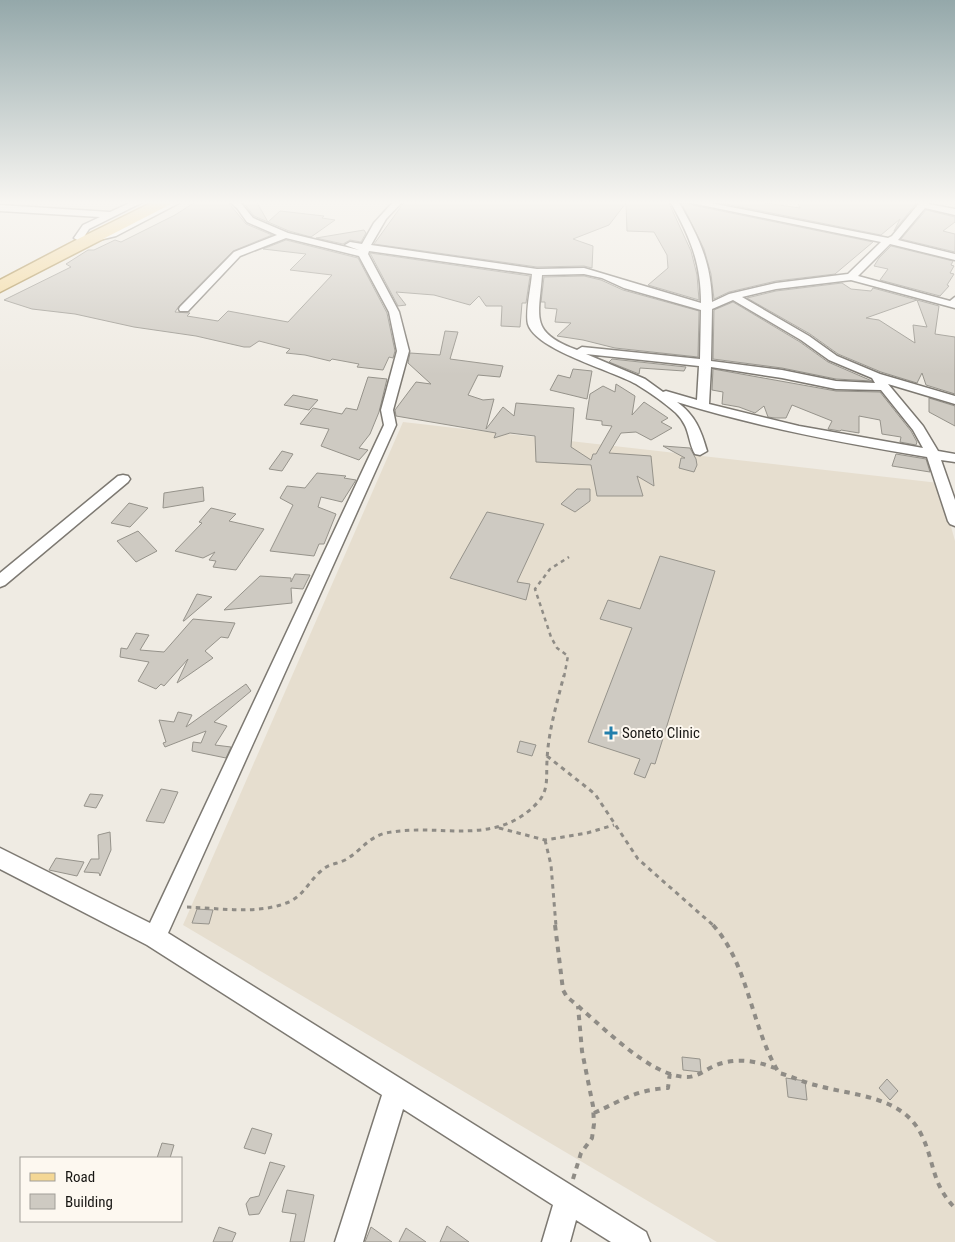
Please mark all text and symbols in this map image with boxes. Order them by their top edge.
place label: Soneto Clinic [622,724,700,742]
marker: Soneto Clinic [604,726,618,740]
legend [20,1157,182,1222]
text: Road [65,1168,95,1186]
text: Building [65,1193,113,1211]

